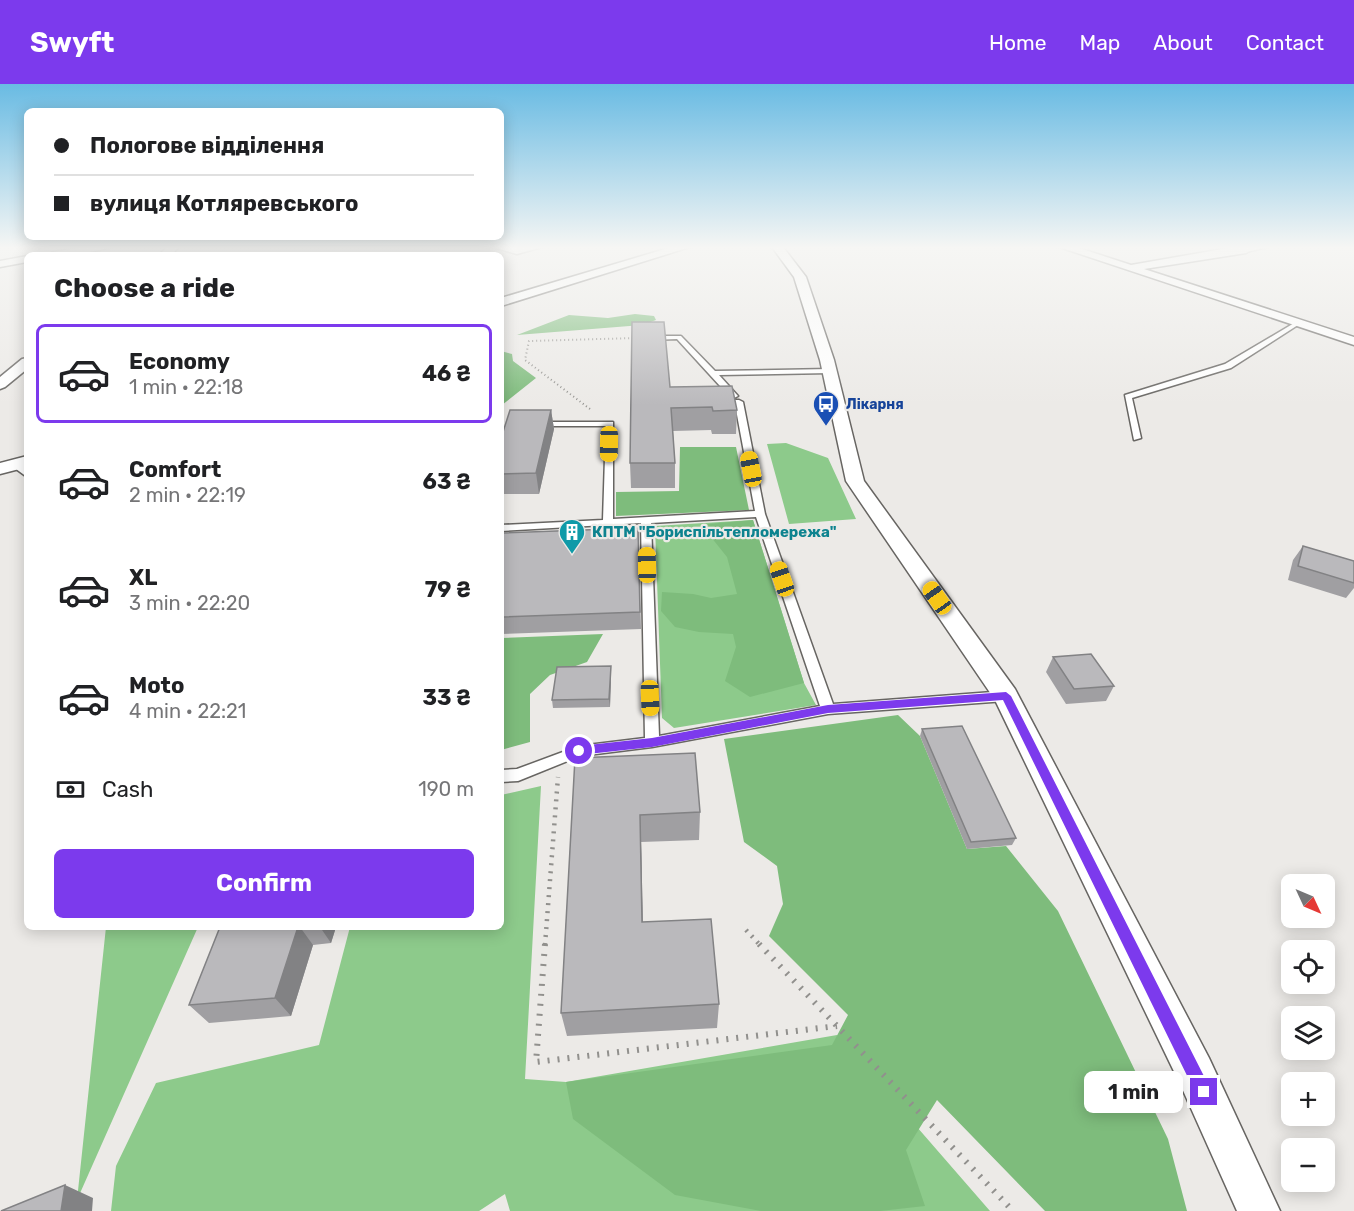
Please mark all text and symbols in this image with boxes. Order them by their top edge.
text: Swyft [30,26,114,59]
text: Home [989,30,1046,55]
text: Map [1079,30,1120,55]
text: About [1153,30,1213,55]
text: Contact [1246,30,1324,55]
text: Пологове відділення [90,132,324,159]
text: вулиця Котляревського [90,190,358,217]
text: Choose a ride [54,272,235,304]
icon: car [57,347,111,401]
text: Economy [129,348,230,375]
text: 46 ₴ [422,360,471,387]
text: 1 min · 22:18 [129,375,243,399]
bus stop icon: Лікарня [811,389,841,427]
place label: Лікарня [846,396,904,413]
car [600,426,618,462]
car [739,450,763,488]
icon: car [57,455,111,509]
text: Comfort [129,456,221,483]
text: 63 ₴ [423,468,471,495]
text: 2 min · 22:19 [129,483,246,507]
building icon: КПТМ "Бориспільтепломережа" [557,517,587,555]
place label: КПТМ "Бориспільтепломережа" [592,523,837,541]
car [638,547,656,583]
car [768,559,796,599]
icon: car [57,563,111,617]
text: XL [129,564,157,591]
text: 79 ₴ [425,576,471,603]
car [919,578,955,618]
text: 3 min · 22:20 [129,591,250,615]
icon: car [57,671,111,725]
text: Moto [129,672,184,699]
car [640,680,660,716]
text: 33 ₴ [422,684,471,711]
text: 4 min · 22:21 [129,699,246,723]
route start [565,737,592,764]
icon: cash [54,773,87,806]
text: Cash [102,776,153,803]
text: 190 m [418,777,474,801]
button: Confirm [54,849,474,918]
north arrow [1281,874,1335,928]
map controls [1281,874,1335,1192]
button: locate [1281,940,1335,994]
button: layers [1281,1006,1335,1060]
callout: 1 min [1084,1071,1183,1113]
button: + [1281,1072,1335,1126]
route end [1190,1078,1217,1105]
text: 1 min [1108,1080,1159,1104]
button: − [1281,1138,1335,1192]

